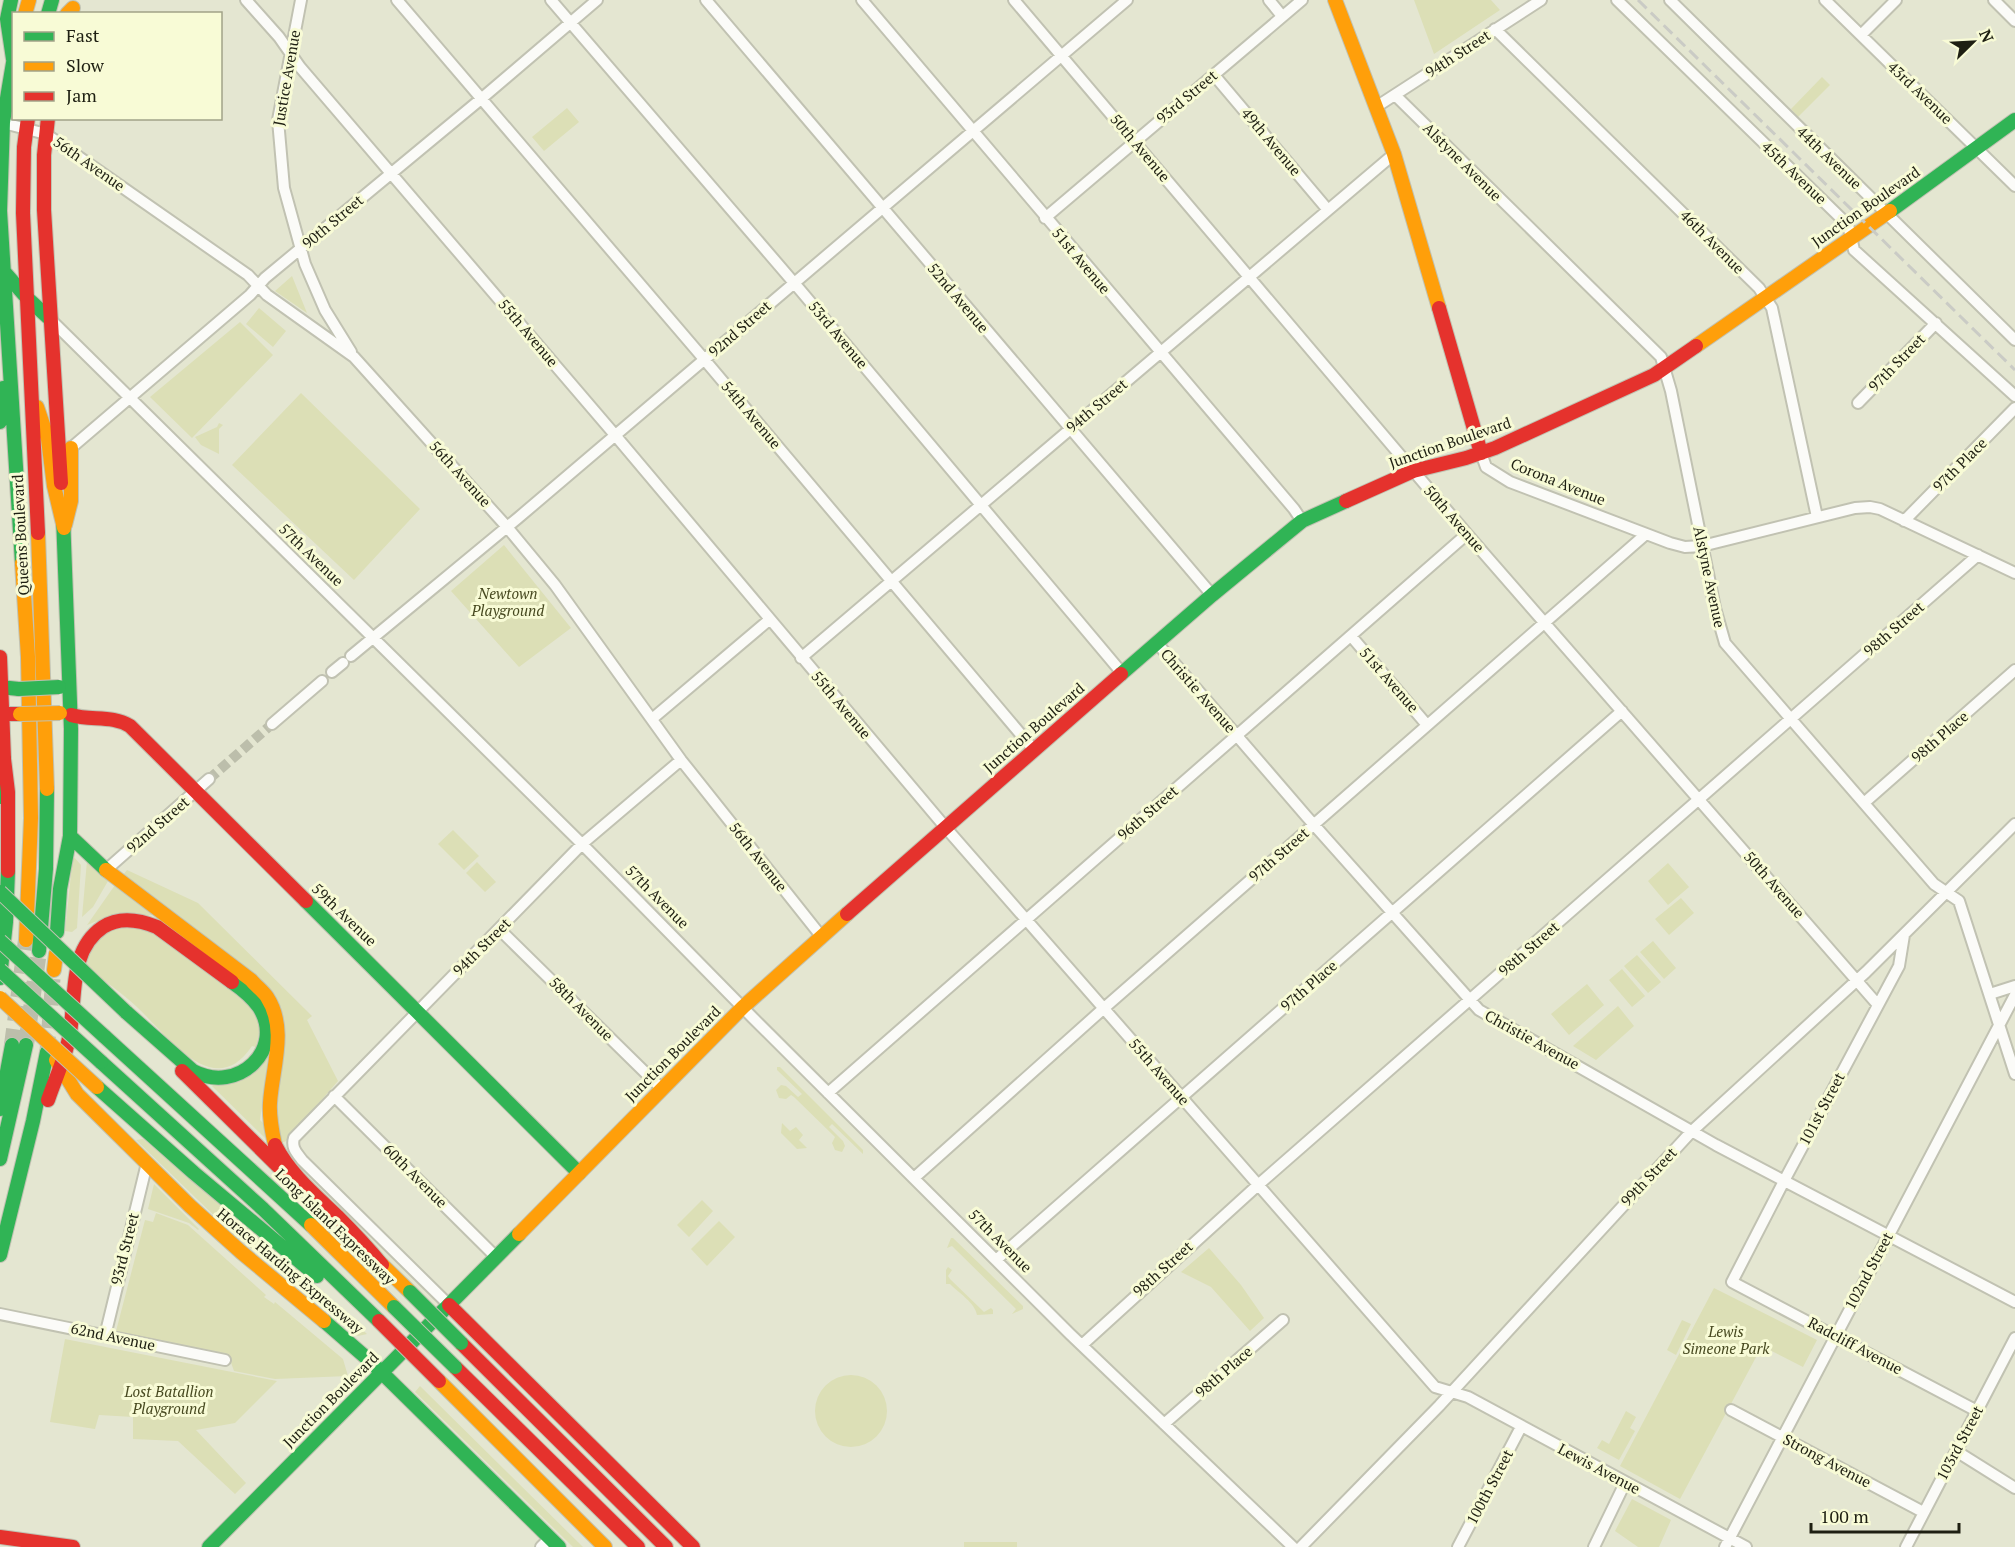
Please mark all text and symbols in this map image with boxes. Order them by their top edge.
legend [12,12,222,120]
north arrow [1943,12,2003,72]
text: Fast [66,23,100,47]
street label: 94th Street [1421,24,1494,82]
text: N [1974,26,1999,46]
street label: Justice Avenue [268,28,304,127]
text: Slow [66,53,105,77]
street label: 43rd Avenue [1884,56,1957,128]
street label: 93rd Street [1152,65,1221,128]
text: Jam [66,83,97,107]
street label: 49th Avenue [1237,103,1306,180]
street label: 50th Avenue [1106,109,1175,186]
street label: Alstyne Avenue [1419,118,1506,205]
street label: 44th Avenue [1793,121,1866,193]
street label: 56th Avenue [50,131,129,195]
street label: 45th Avenue [1758,136,1831,208]
street label: Junction Boulevard [1807,161,1923,251]
street label: 90th Street [298,190,367,253]
street label: 46th Avenue [1676,205,1749,278]
street label: 51st Avenue [1048,223,1115,298]
street label: 52nd Avenue [924,258,994,337]
street label: 55th Avenue [494,294,563,371]
street label: 92nd Street [704,295,775,361]
street label: 53rd Avenue [805,296,873,372]
street label: 97th Street [1864,329,1929,396]
street label: 94th Street [1062,374,1131,437]
street label: 54th Avenue [717,376,786,453]
street label: Junction Boulevard [1386,412,1513,472]
street label: 97th Place [1928,433,1991,496]
street label: 56th Avenue [426,436,496,511]
street label: Corona Avenue [1508,453,1609,509]
street label: Queens Boulevard [7,474,33,596]
street label: 50th Avenue [1420,481,1489,556]
street label: 57th Avenue [275,519,348,590]
street label: Alstyne Avenue [1689,524,1730,629]
park label: Newtown Playground [471,583,545,620]
street label: 98th Street [1859,596,1928,660]
street label: 51st Avenue [1356,642,1424,716]
street label: Christie Avenue [1157,644,1241,737]
street label: 55th Avenue [807,666,876,743]
street label: Junction Boulevard [979,678,1088,777]
street label: 98th Place [1907,706,1972,767]
street label: 96th Street [1113,780,1182,844]
street label: 92nd Street [122,791,193,857]
street label: 56th Avenue [725,818,792,895]
street label: 97th Street [1244,822,1313,886]
street label: 50th Avenue [1740,847,1809,922]
street label: 57th Avenue [622,860,694,932]
street label: 59th Avenue [308,878,381,950]
street label: 94th Street [448,913,515,980]
street label: 98th Street [1494,916,1563,980]
street label: 97th Place [1276,955,1341,1015]
street label: 58th Avenue [545,972,618,1045]
street label: Junction Boulevard [620,1001,725,1106]
street label: Christie Avenue [1482,1005,1583,1073]
street label: 55th Avenue [1125,1034,1194,1109]
street label: 101st Street [1794,1068,1849,1148]
street label: 60th Avenue [379,1139,452,1212]
street label: 99th Street [1616,1142,1681,1210]
street label: Long Island Expressway [272,1164,400,1289]
street label: Horace Harding Expressway [213,1203,368,1338]
street label: 57th Avenue [965,1204,1037,1276]
street label: 93rd Street [105,1210,143,1287]
street label: 102nd Street [1839,1228,1897,1313]
street label: 98th Street [1128,1236,1197,1300]
street label: Radcliff Avenue [1805,1312,1906,1378]
street label: 62nd Avenue [69,1317,157,1355]
park label: Lewis Simeone Park [1683,1321,1770,1358]
street label: 98th Place [1191,1341,1256,1402]
street label: Junction Boulevard [278,1347,383,1452]
park label: Lost Batallion Playground [123,1381,214,1418]
street label: 103rd Street [1931,1401,1987,1483]
street label: Strong Avenue [1780,1429,1875,1492]
street label: Lewis Avenue [1555,1438,1644,1498]
street label: 100th Street [1461,1445,1517,1527]
scale bar [1811,1496,1960,1534]
text: 100 m [1820,1504,1869,1528]

